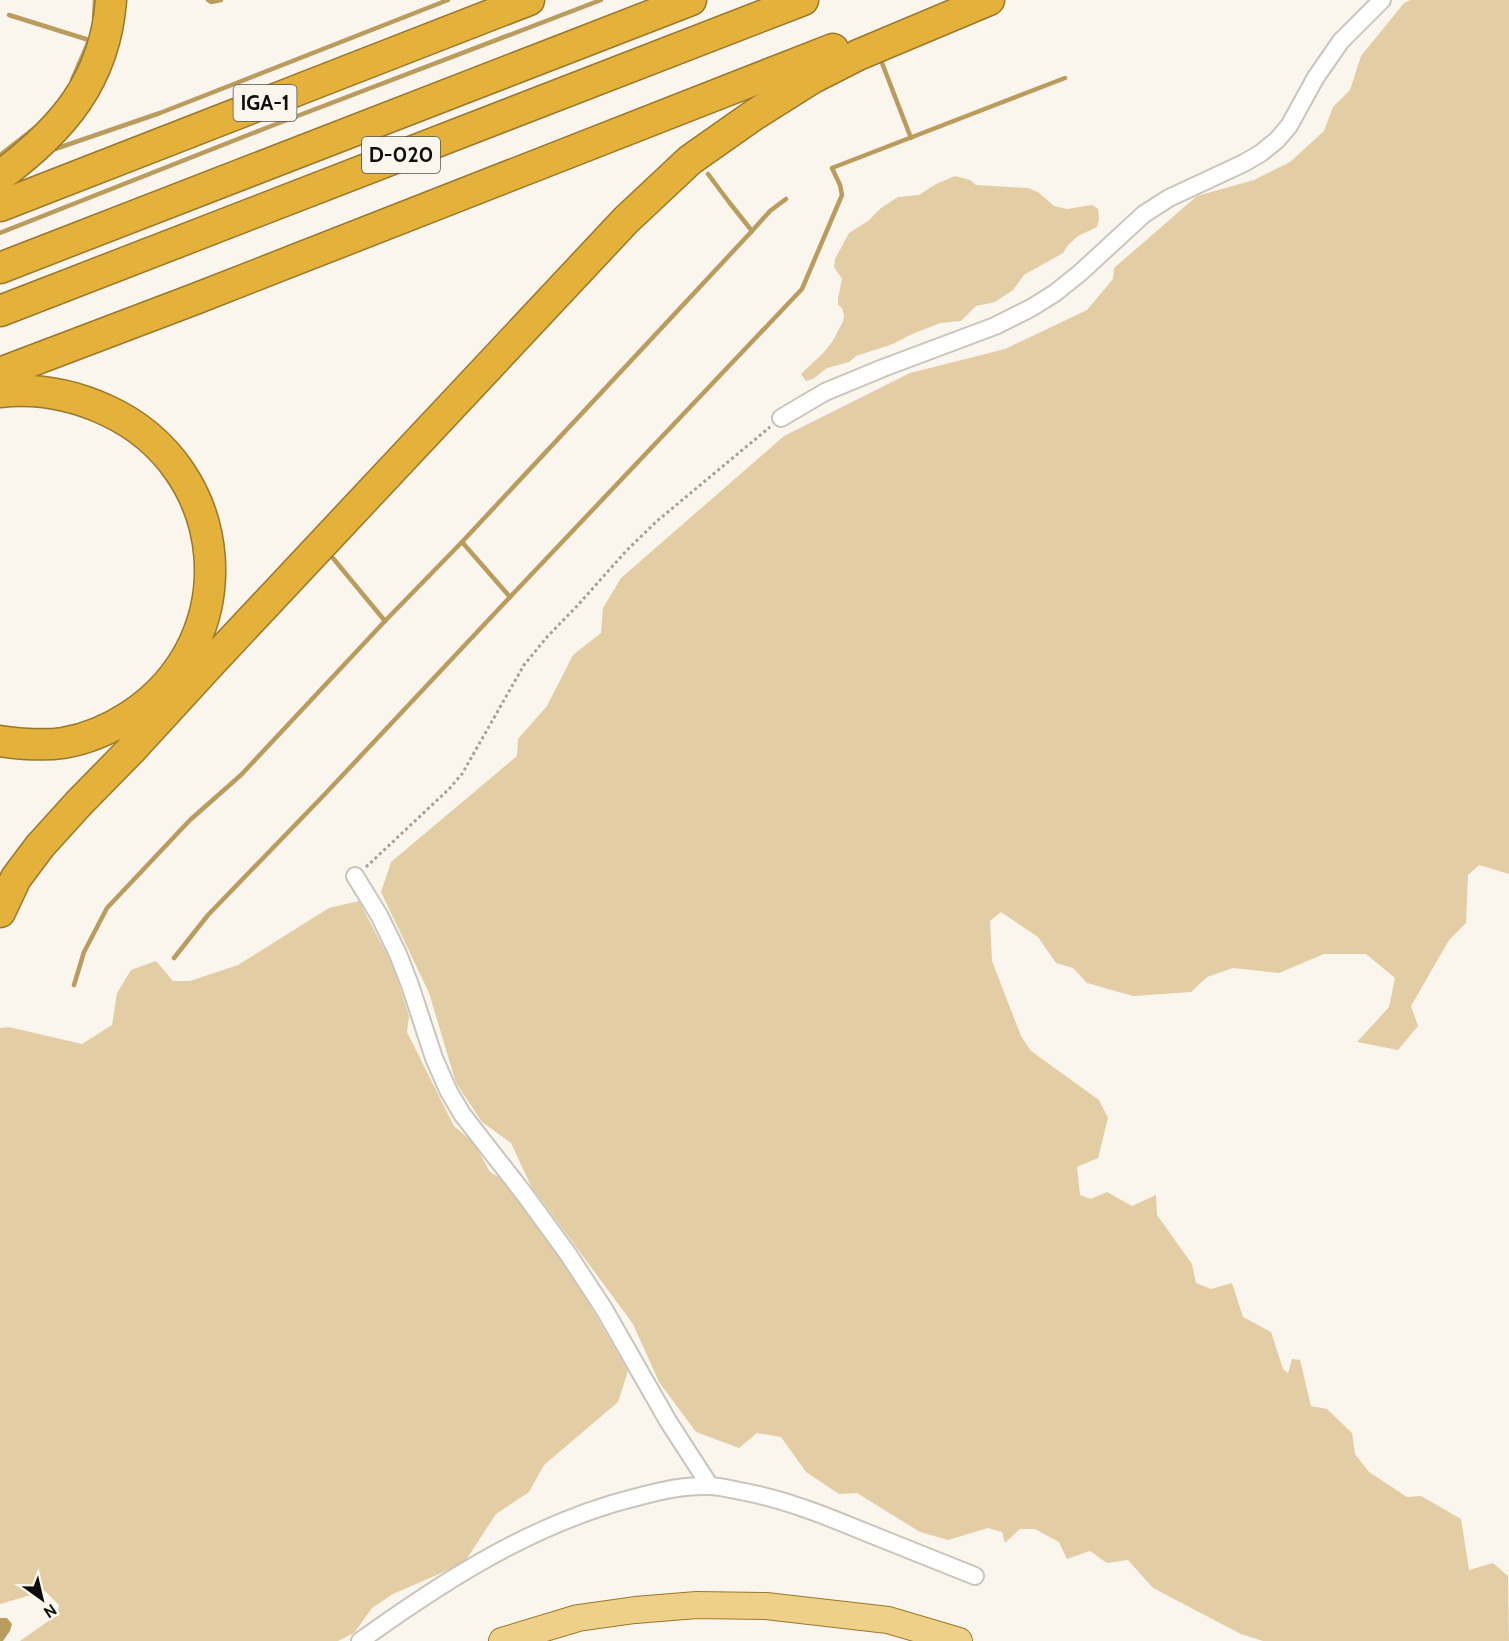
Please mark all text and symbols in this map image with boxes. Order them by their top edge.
road number: IGA-1 [234,85,296,121]
road number: D-020 [362,137,440,173]
north arrow [12,1569,72,1629]
text: N [40,1600,60,1622]

